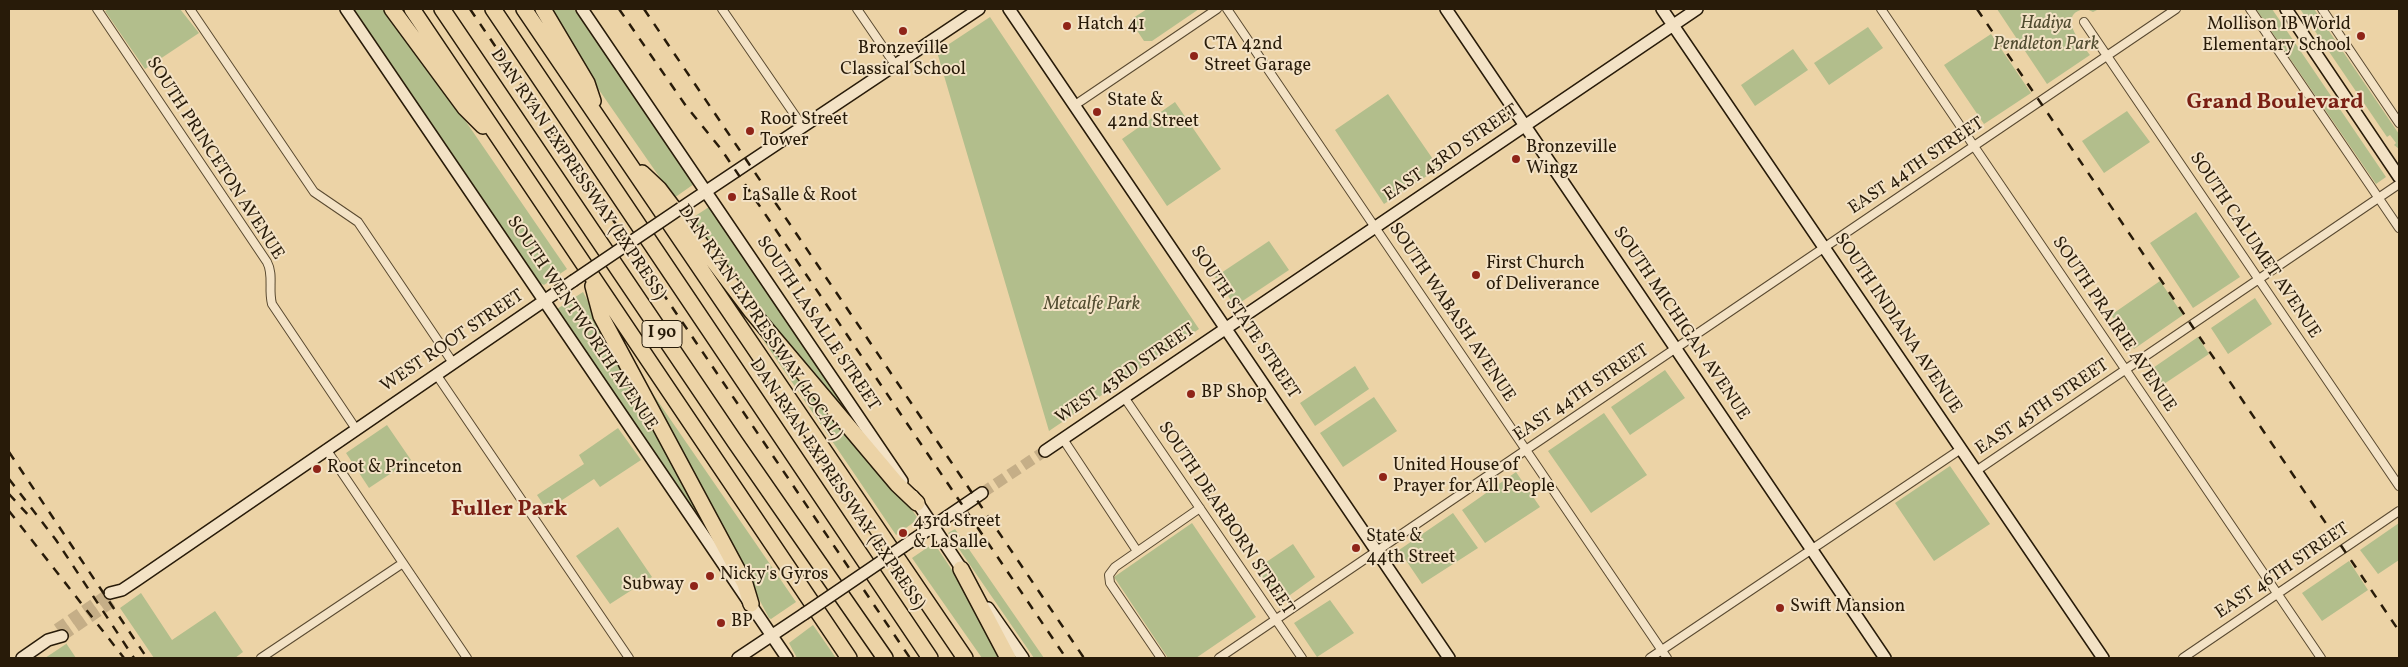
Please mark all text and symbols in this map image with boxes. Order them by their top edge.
park label: Hadiya Pendleton Park [1993,14,2099,56]
place label: Hatch 41 [1077,15,1145,37]
place label: Mollison IB World Elementary School [2202,15,2351,58]
marker: Hatch 41 [1061,20,1073,32]
marker: Bronzeville Classical School [897,25,909,37]
marker: Mollison IB World Elementary School [2355,30,2367,42]
place label: CTA 42nd Street Garage [1204,35,1311,78]
place label: Bronzeville Classical School [840,39,966,82]
street label: DAN RYAN EXPRESSWAY (EXPRESS) [485,45,669,305]
marker: CTA 42nd Street Garage [1188,50,1200,62]
street label: SOUTH PRINCETON AVENUE [140,54,288,264]
place label: State & 42nd Street [1107,91,1199,134]
district label: Grand Boulevard [2186,91,2364,117]
street label: EAST 43RD STREET [1380,101,1524,207]
marker: State & 42nd Street [1091,106,1103,118]
place label: Root Street Tower [760,110,848,152]
street label: EAST 44TH STREET [1845,114,1989,220]
marker: Root Street Tower [744,125,756,137]
place label: Bronzeville Wingz [1526,138,1617,180]
street label: SOUTH CALUMET AVENUE [2184,149,2324,343]
marker: Bronzeville Wingz [1510,153,1522,165]
place label: LaSalle & Root [742,186,857,208]
marker: LaSalle & Root [726,191,738,203]
street label: DAN RYAN EXPRESSWAY (LOCAL) [672,201,846,445]
street label: SOUTH WENTWORTH AVENUE [501,213,661,435]
street label: SOUTH WABASH AVENUE [1383,219,1519,407]
street label: SOUTH MICHIGAN AVENUE [1607,223,1753,425]
street label: SOUTH INDIANA AVENUE [1828,230,1966,418]
street label: SOUTH LASALLE STREET [751,233,883,415]
street label: SOUTH PRAIRIE AVENUE [2046,233,2180,417]
street label: SOUTH STATE STREET [1185,242,1303,404]
place label: First Church of Deliverance [1486,254,1599,296]
marker: First Church of Deliverance [1470,269,1482,281]
street label: WEST ROOT STREET [377,286,529,398]
park label: Metcalfe Park [1044,295,1140,317]
road number: I 90 [642,320,682,348]
street label: WEST 43RD STREET [1052,320,1200,430]
street label: EAST 44TH STREET [1510,341,1654,447]
street label: DAN RYAN EXPRESSWAY (EXPRESS) [744,355,928,615]
street label: EAST 45TH STREET [1972,355,2114,461]
place label: BP Shop [1201,383,1267,405]
marker: BP Shop [1185,388,1197,400]
street label: SOUTH DEARBORN STREET [1152,418,1298,620]
place label: United House of Prayer for All People [1393,456,1555,498]
place label: Root & Princeton [327,458,462,480]
marker: Root & Princeton [311,463,323,475]
marker: United House of Prayer for All People [1377,471,1389,483]
district label: Fuller Park [451,498,567,524]
place label: 43rd Street & LaSalle [913,512,1001,554]
street label: EAST 46TH STREET [2212,519,2354,625]
marker: 43rd Street & LaSalle [897,527,909,539]
place label: State & 44th Street [1366,527,1455,570]
marker: State & 44th Street [1350,542,1362,554]
place label: Nicky's Gyros [720,565,829,587]
marker: Nicky's Gyros [704,570,716,582]
place label: Subway [622,575,684,597]
marker: Subway [688,580,700,592]
place label: Swift Mansion [1790,597,1905,619]
marker: Swift Mansion [1774,602,1786,614]
place label: BP [731,612,753,634]
marker: BP [715,617,727,629]

